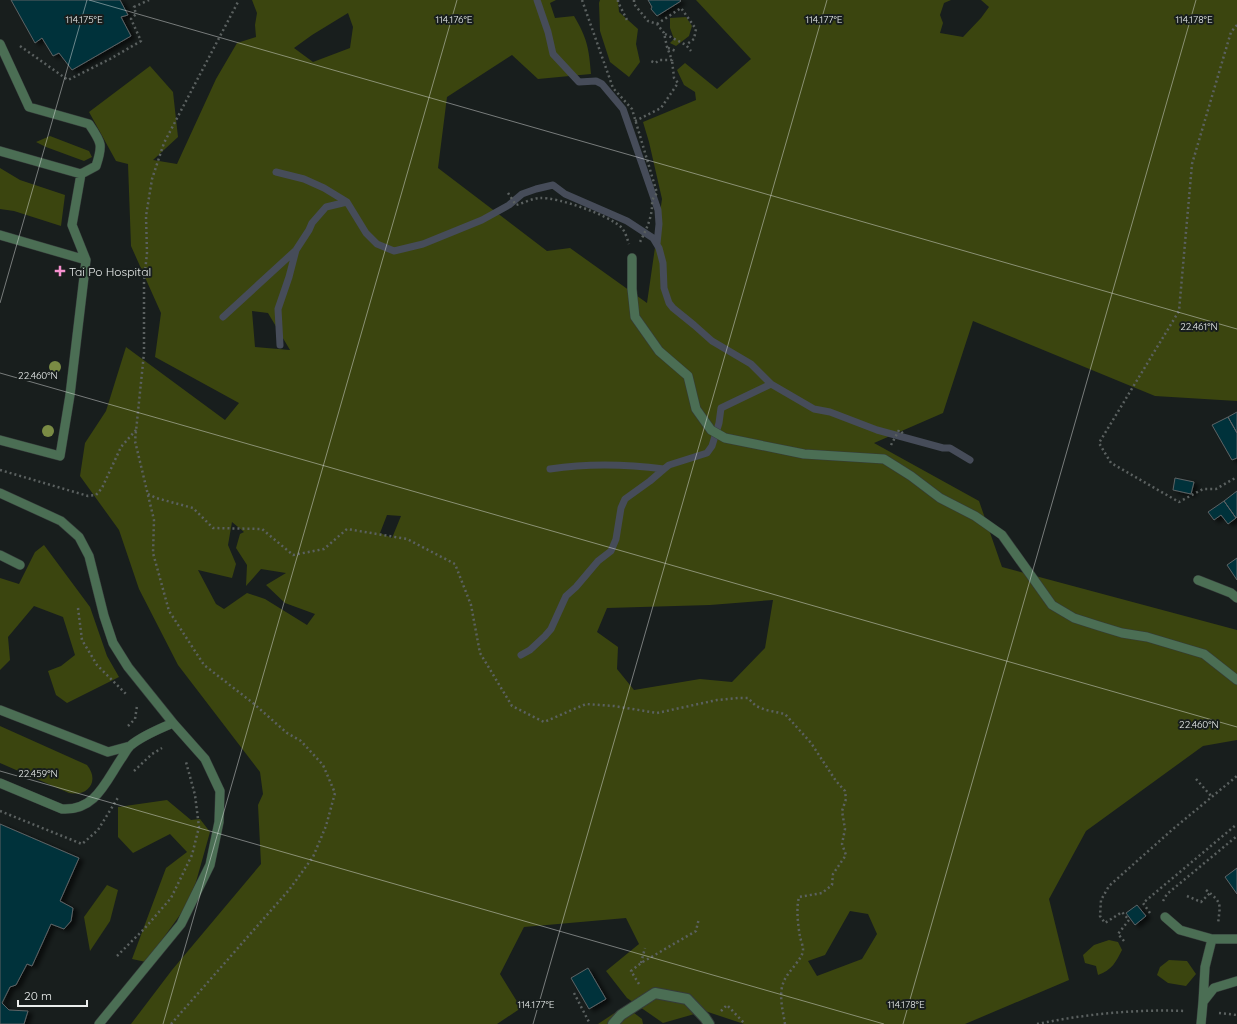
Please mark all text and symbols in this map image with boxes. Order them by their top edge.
text: 114.175°E [65,13,103,26]
text: 114.176°E [436,13,473,26]
text: 114.177°E [806,13,843,26]
text: 114.178°E [1175,13,1213,26]
place label: Tai Po Hospital [69,264,151,279]
marker: Tai Po Hospital [54,265,66,277]
text: 22.461°N [1180,320,1218,333]
text: 22.460°N [18,369,58,382]
text: 22.460°N [1179,718,1219,731]
text: 22.459°N [18,767,58,780]
scale bar [18,982,87,1008]
text: 20 m [24,988,52,1003]
text: 114.177°E [518,998,555,1011]
text: 114.178°E [887,998,925,1011]

